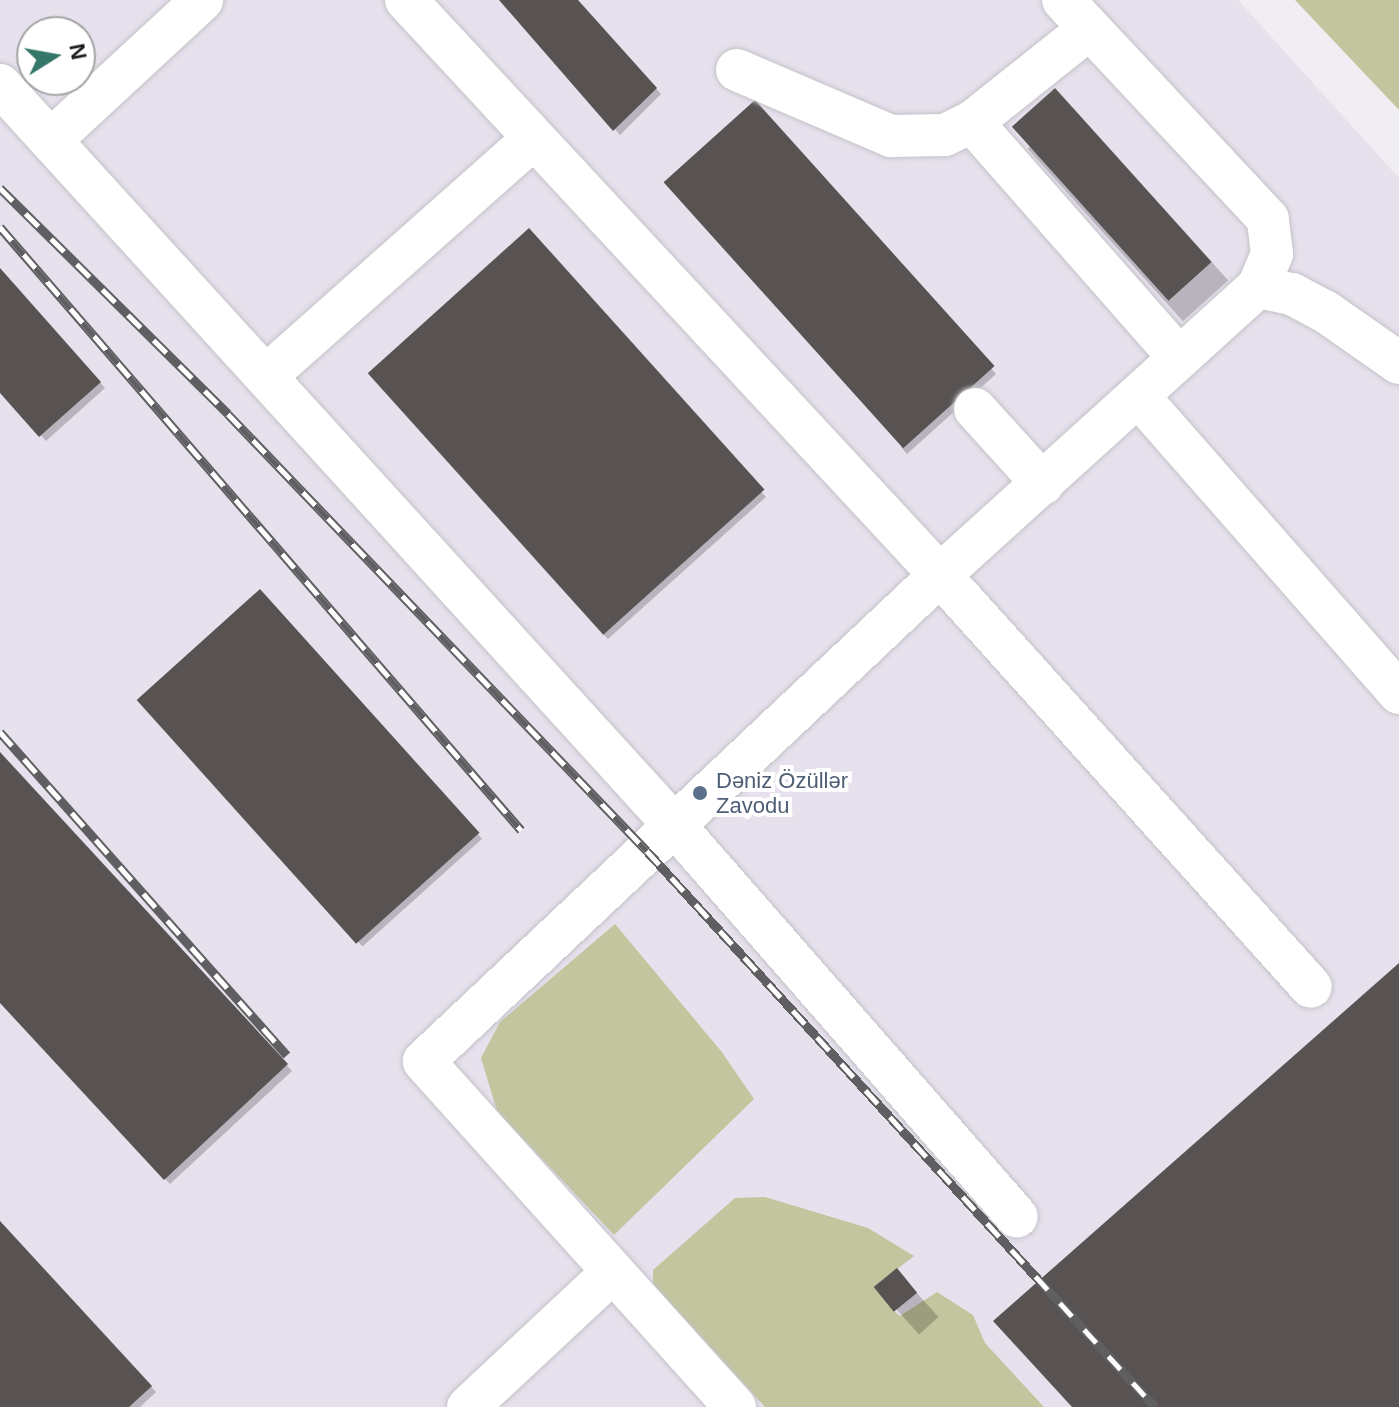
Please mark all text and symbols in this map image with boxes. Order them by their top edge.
north arrow [16,16,96,96]
text: N [64,42,92,62]
place label: Dəniz Özüllər Zavodu [716,767,848,818]
marker: Dəniz Özüllər Zavodu [691,784,709,802]

